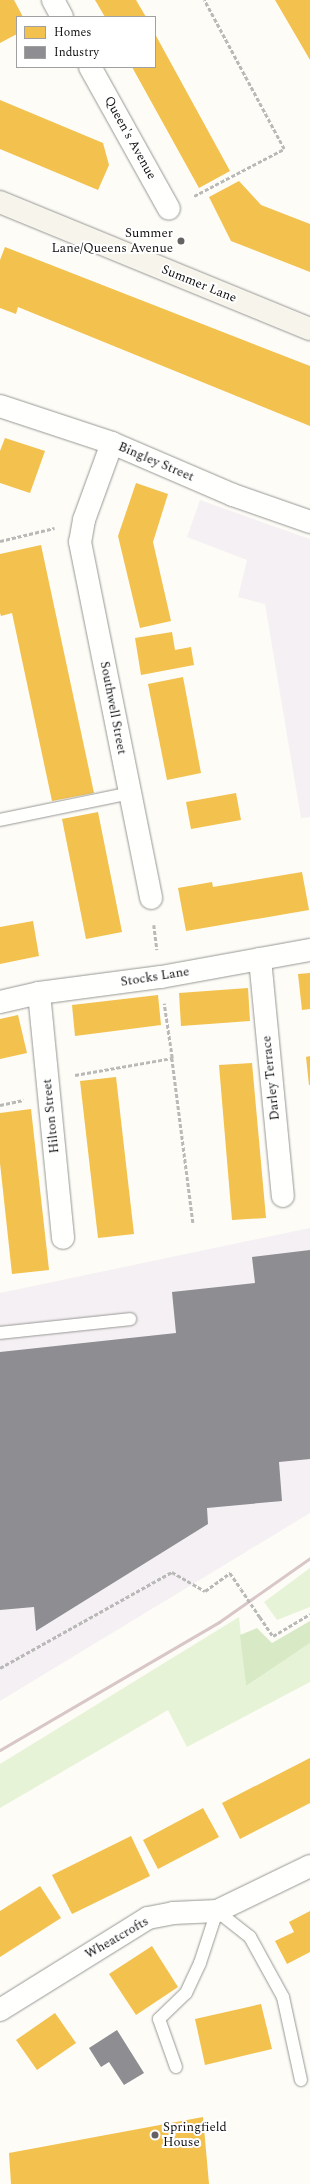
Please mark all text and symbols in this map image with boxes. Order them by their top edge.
legend [16,16,156,68]
text: Homes [54,23,92,42]
text: Industry [54,43,99,62]
street label: Queen's Avenue [101,94,159,182]
place label: Summer Lane/Queens Avenue [52,226,173,257]
marker: Summer Lane/Queens Avenue [176,236,186,246]
street label: Summer Lane [159,262,239,306]
street label: Bingley Street [116,439,196,485]
street label: Southwell Street [96,660,130,756]
street label: Stocks Lane [120,964,190,990]
street label: Darley Terrace [259,1035,283,1121]
street label: Hilton Street [39,1078,63,1154]
street label: Wheatcrofts [82,1914,152,1962]
place label: Springfield House [163,2120,227,2151]
marker: Springfield House [150,2130,160,2140]

